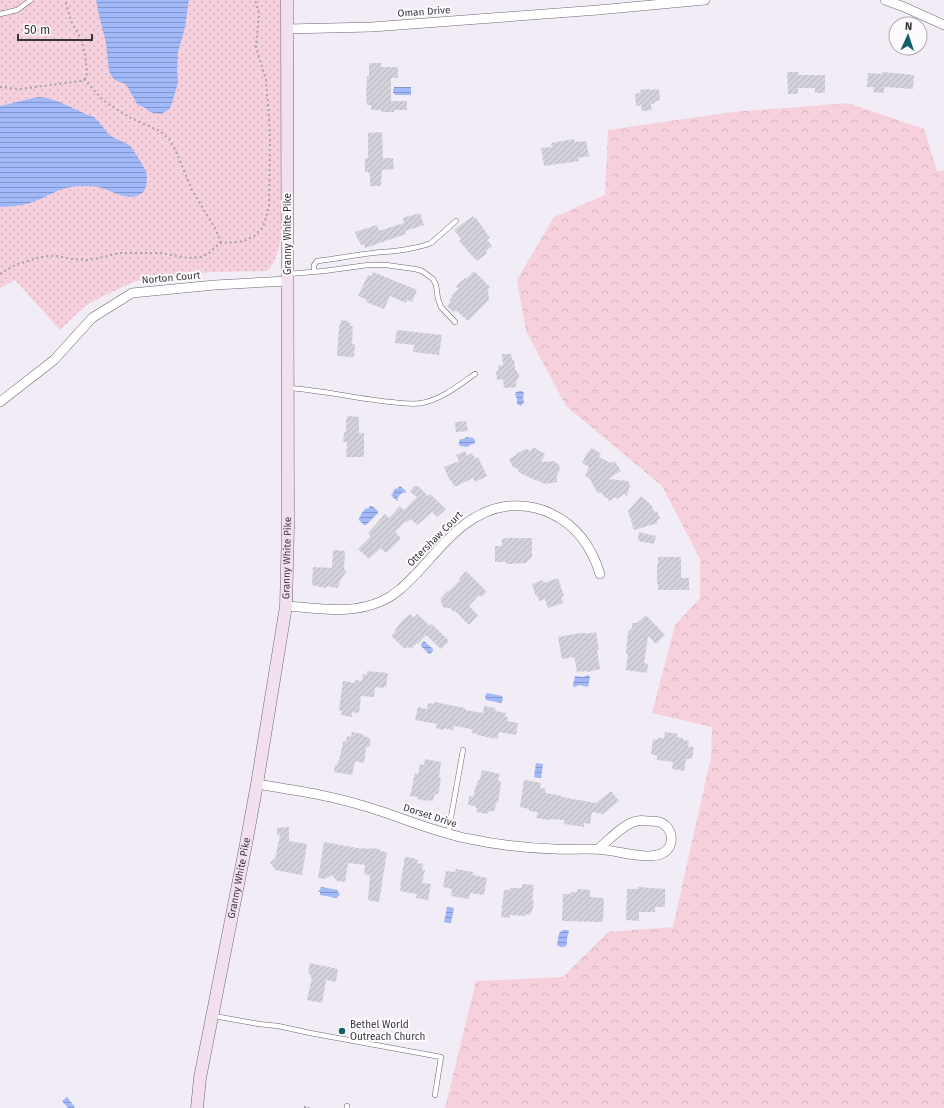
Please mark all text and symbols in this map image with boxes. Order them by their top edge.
street label: Oman Drive [397,4,451,20]
scale bar [18,16,92,42]
north arrow [888,16,928,56]
text: N [905,20,912,33]
text: 50 m [24,23,50,37]
street label: Granny White Pike [282,193,294,275]
street label: Norton Court [141,269,201,287]
street label: Ottershaw Court [405,509,465,569]
street label: Granny White Pike [280,517,294,599]
street label: Dorset Drive [402,802,458,830]
street label: Granny White Pike [226,837,253,919]
place label: Bethel World Outreach Church [350,1019,425,1043]
marker: Bethel World Outreach Church [337,1026,347,1036]

